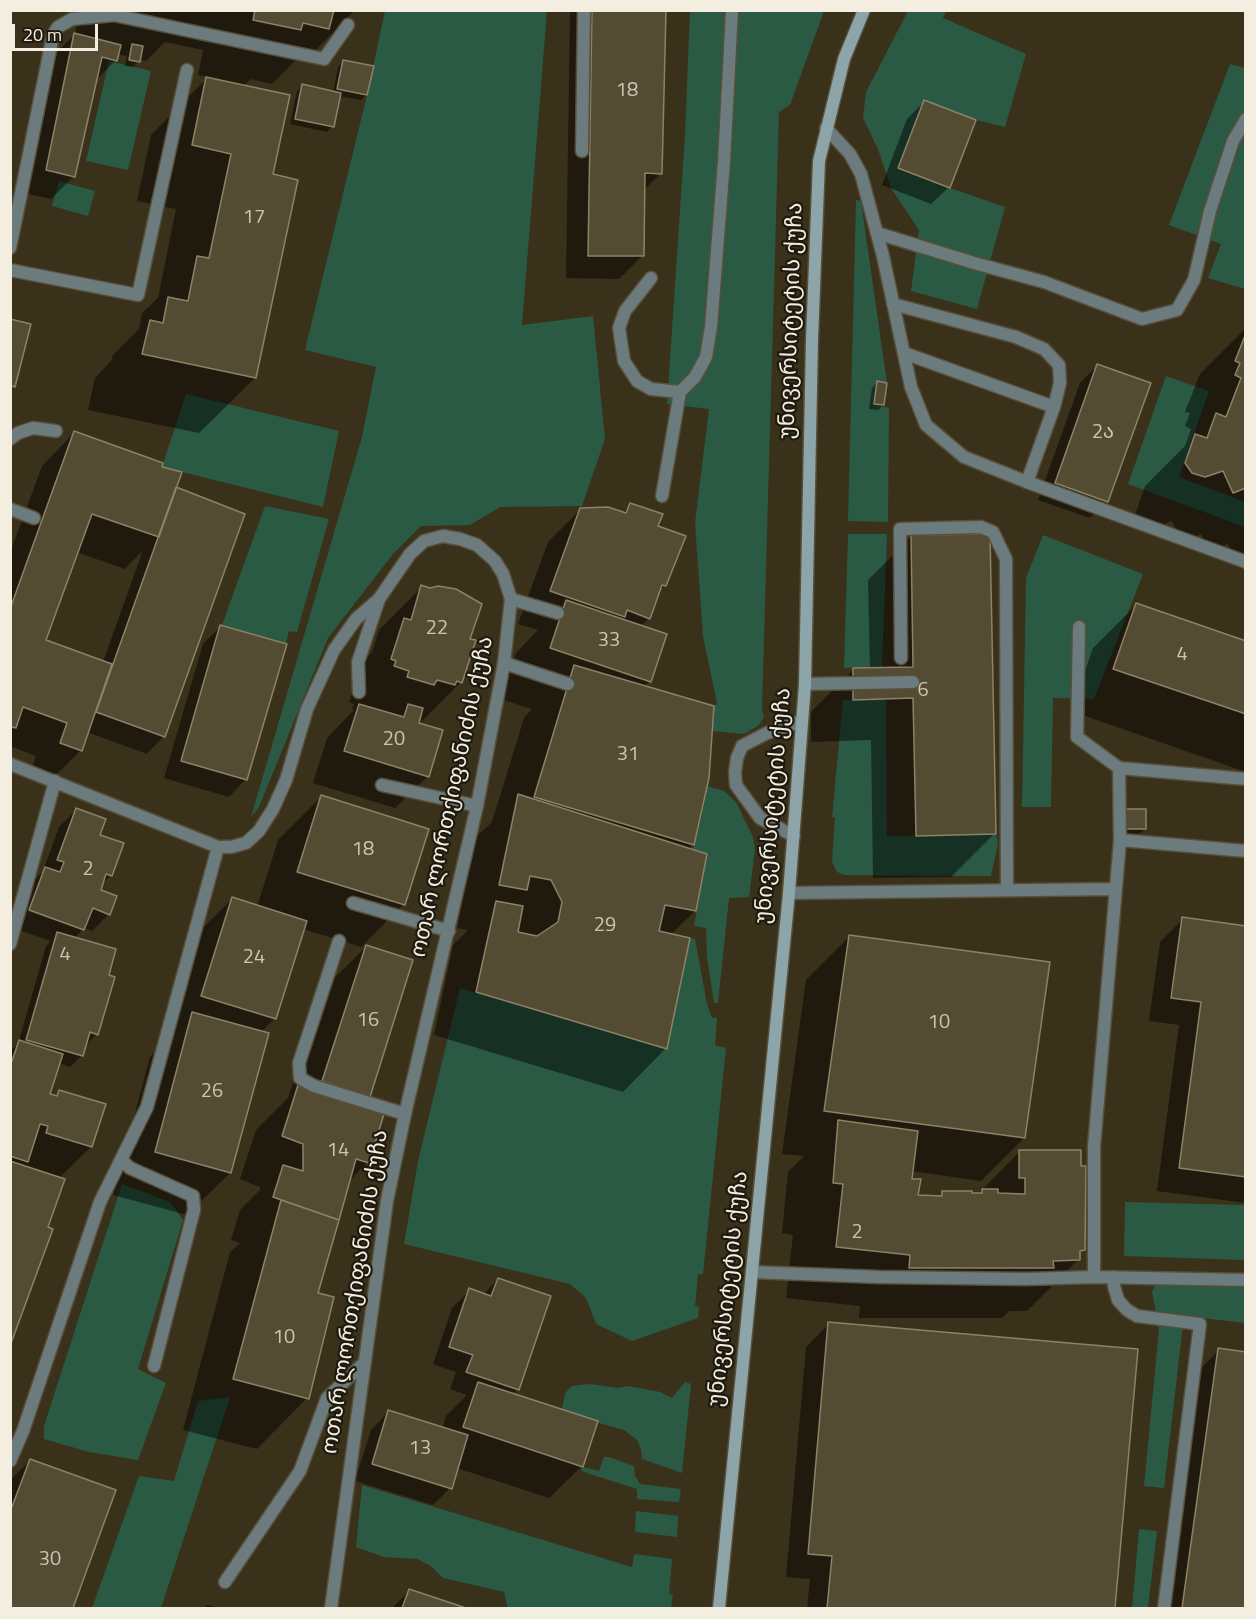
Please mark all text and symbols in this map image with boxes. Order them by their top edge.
scale bar [15,12,100,50]
text: 20 m [23,21,62,48]
house number: 18 [616,79,638,103]
street label: უნივერსიტეტის ქუჩა [775,202,809,440]
house number: 17 [243,206,265,230]
house number: 2ა [1092,421,1114,445]
house number: 22 [426,617,448,641]
house number: 33 [598,629,620,653]
street label: ოთარ ლორთქიფანიძის ქუჩა [406,634,500,960]
house number: 4 [1176,643,1188,667]
house number: 6 [917,679,929,703]
street label: უნივერსიტეტის ქუჩა [751,687,797,925]
house number: 20 [383,728,405,752]
house number: 31 [617,743,639,767]
house number: 18 [352,838,374,862]
house number: 2 [82,858,94,882]
house number: 29 [594,914,616,938]
house number: 4 [59,943,71,967]
house number: 24 [243,946,265,970]
house number: 16 [357,1009,379,1033]
house number: 10 [928,1011,950,1035]
house number: 26 [201,1080,223,1104]
street label: ოთარ ლორთქიფანიძის ქუჩა [317,1128,395,1456]
house number: 14 [327,1139,349,1163]
street label: უნივერსიტეტის ქუჩა [703,1170,755,1408]
house number: 2 [851,1221,863,1245]
house number: 10 [273,1326,295,1350]
house number: 13 [409,1437,431,1461]
house number: 30 [39,1548,61,1572]

